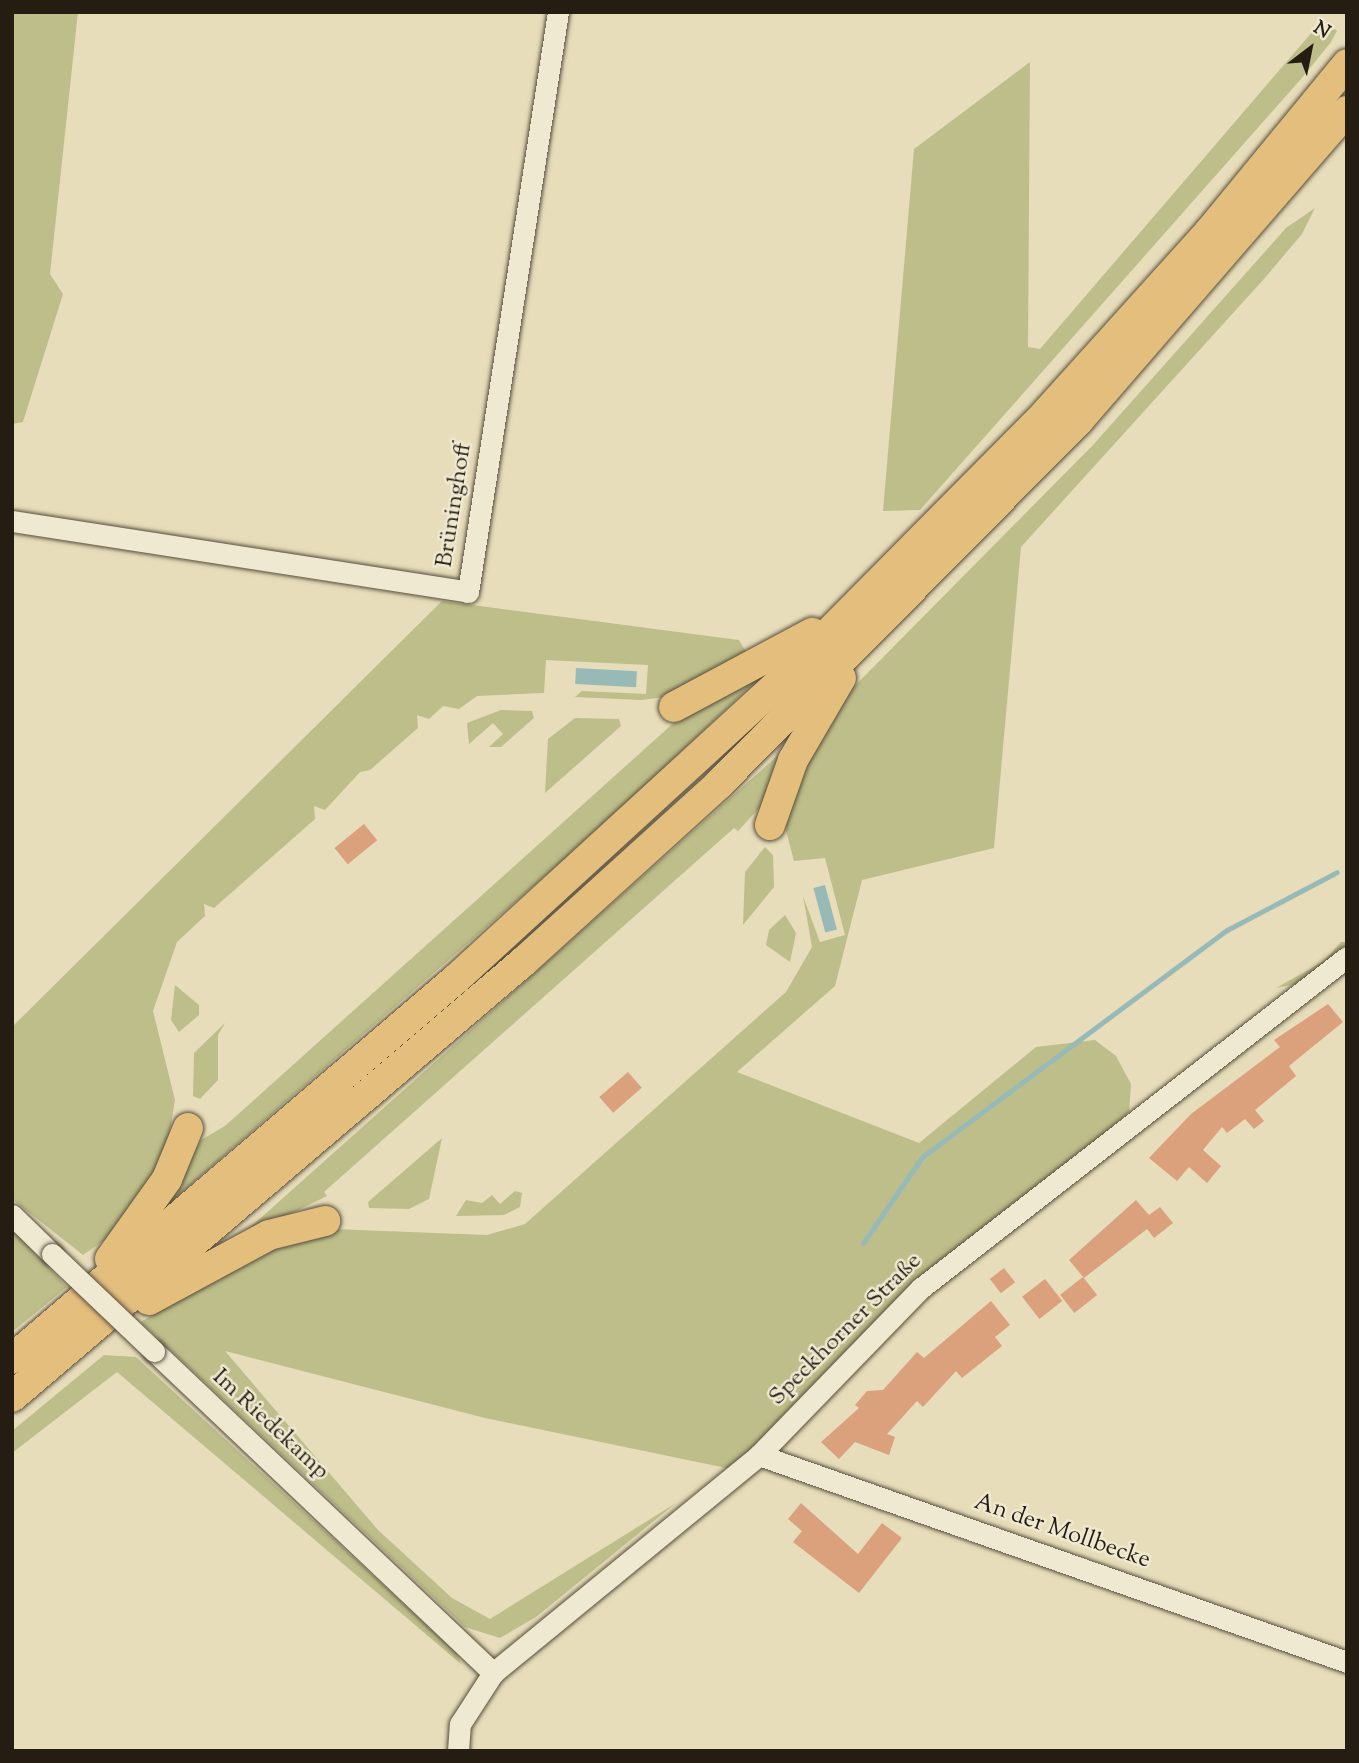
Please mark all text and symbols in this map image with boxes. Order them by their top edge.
north arrow [1275,14,1345,84]
text: N [1308,15,1335,46]
street label: Brüninghoff [431,440,479,570]
street label: Speckhorner Straße [764,1248,928,1412]
street label: Im Riedekamp [206,1364,334,1486]
street label: An der Mollbecke [970,1488,1154,1576]

